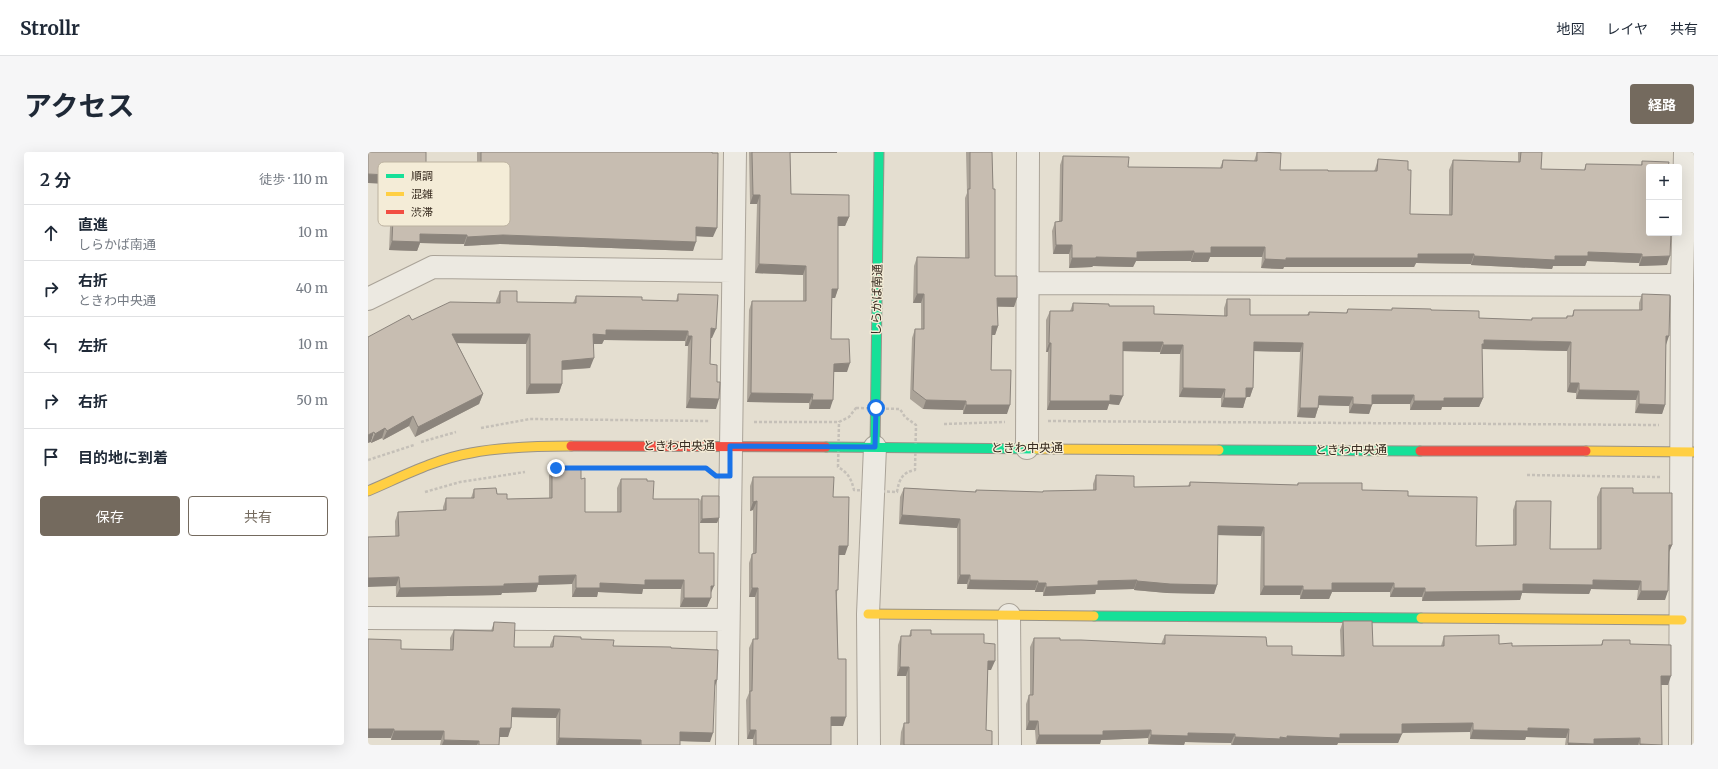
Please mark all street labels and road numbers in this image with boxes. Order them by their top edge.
street label: しらかば南通 [868,264,885,336]
street label: ときわ中央通 [643,438,715,453]
street label: ときわ中央通 [991,440,1063,455]
street label: ときわ中央通 [1315,442,1387,457]

